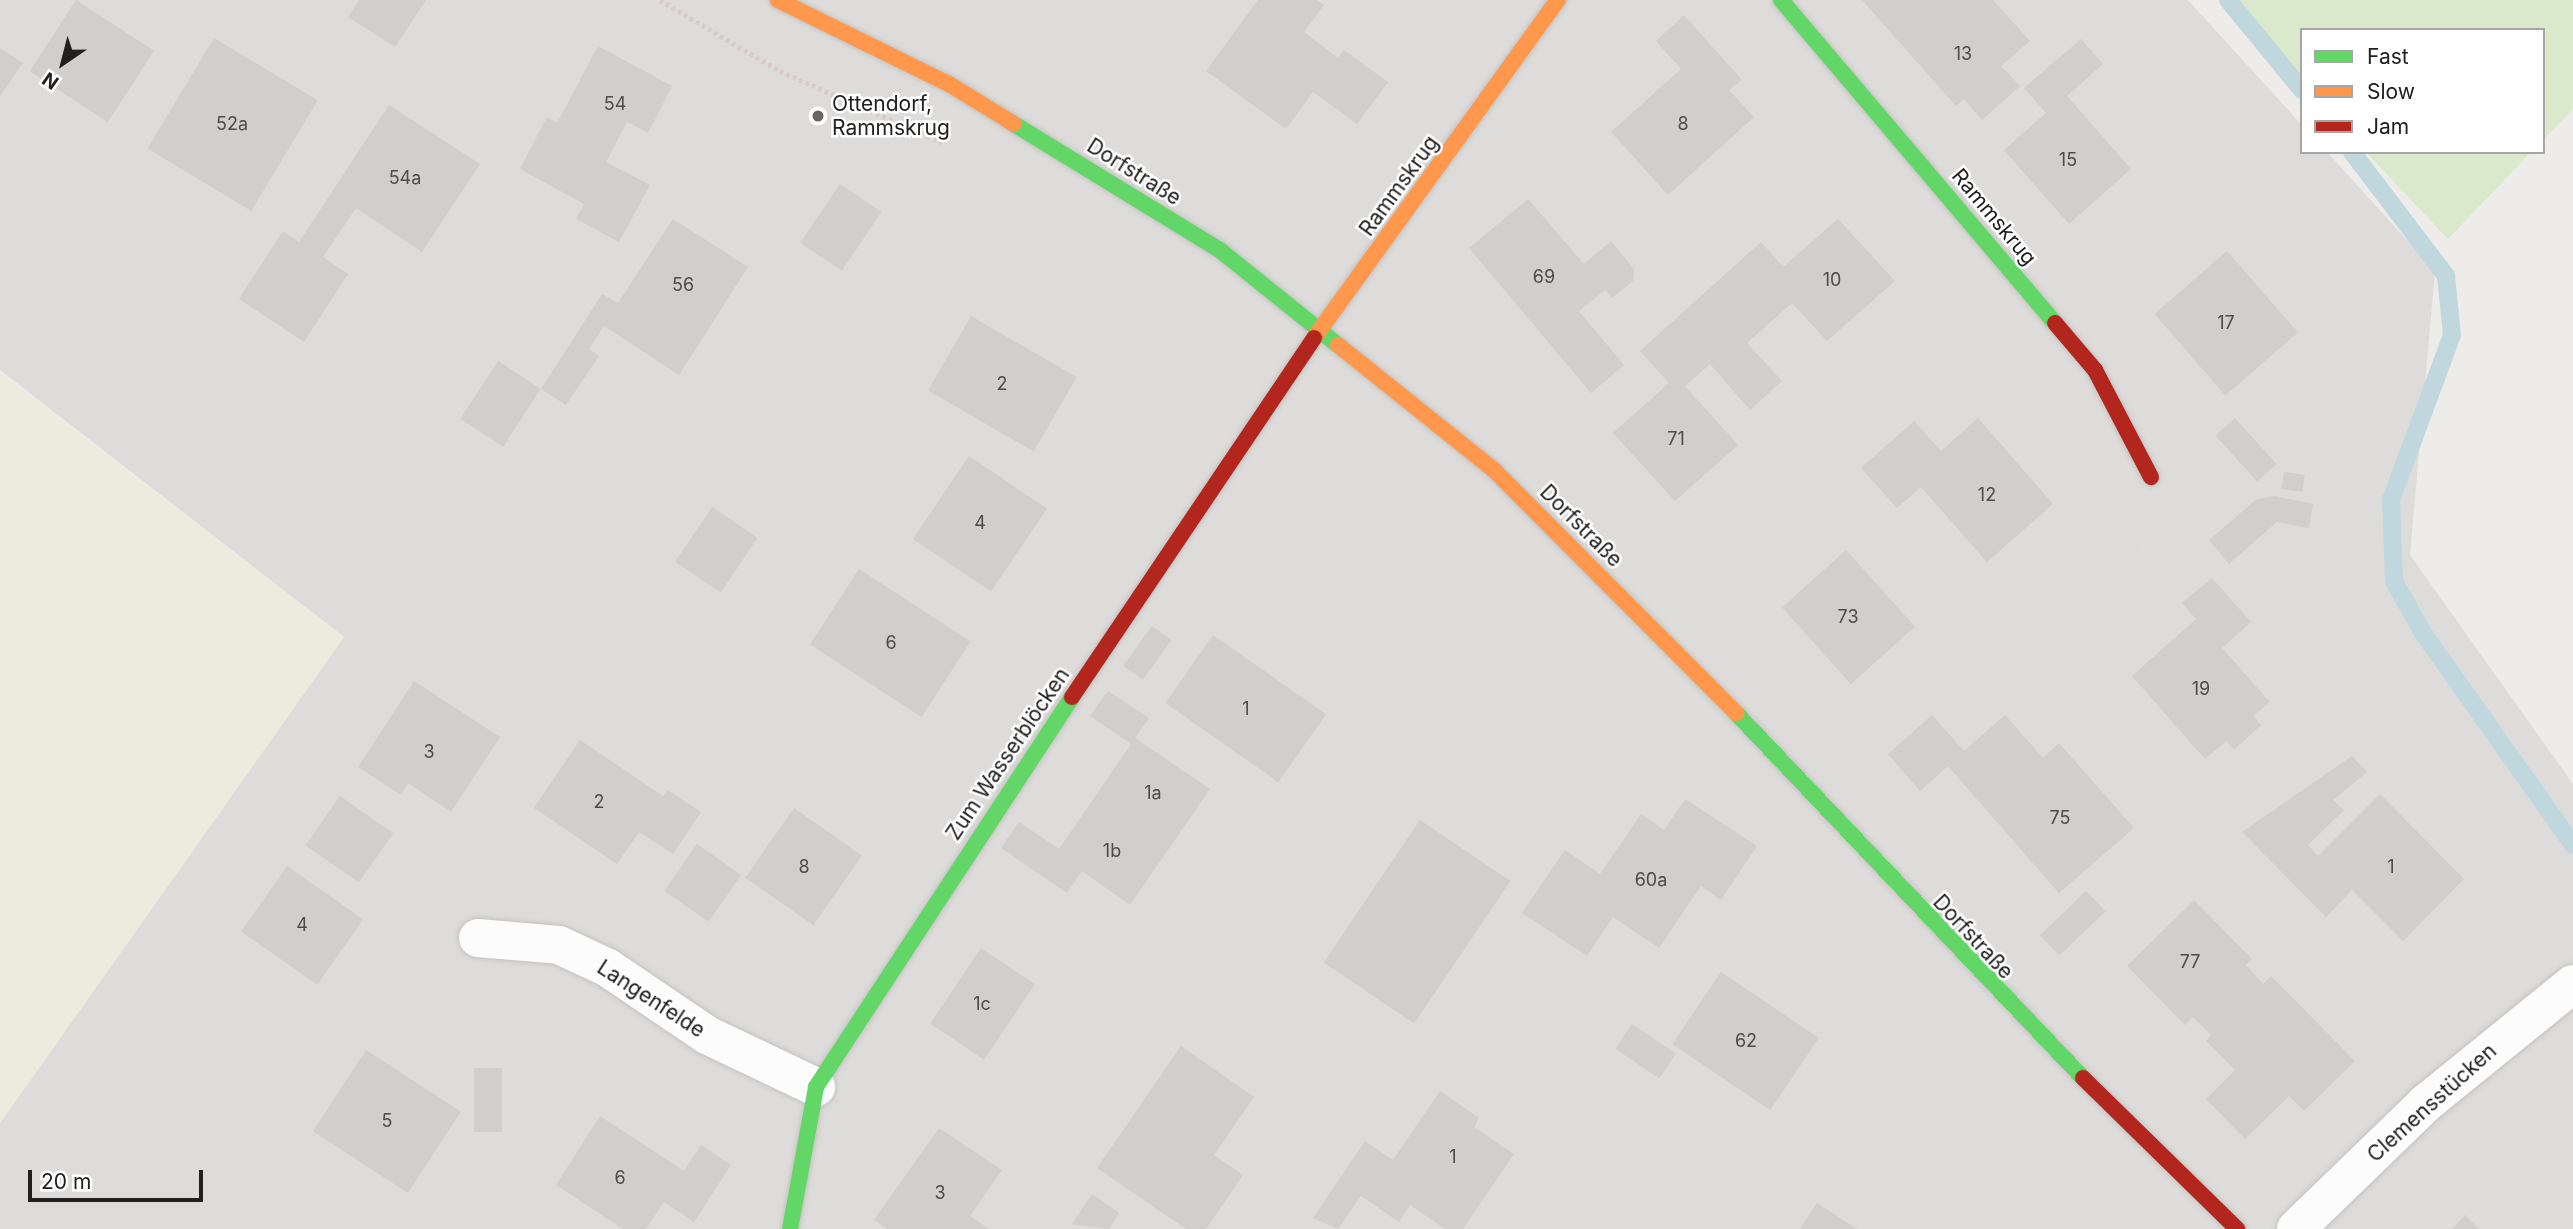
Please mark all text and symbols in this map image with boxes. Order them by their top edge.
north arrow [28,28,98,98]
legend [2300,28,2545,154]
house number: 13 [1954,43,1972,65]
text: Fast [2367,44,2409,69]
text: N [38,67,63,94]
text: Slow [2367,79,2415,104]
place label: Ottendorf, Rammskrug [832,91,950,141]
house number: 54 [604,93,626,115]
marker: Ottendorf, Rammskrug [810,108,826,124]
house number: 52a [216,113,248,135]
house number: 8 [1677,113,1689,135]
text: Jam [2367,114,2409,139]
street label: Rammskrug [1354,131,1444,241]
street label: Dorfstraße [1082,133,1186,211]
house number: 15 [2059,149,2077,171]
street label: Rammskrug [1946,164,2042,270]
house number: 54a [389,167,421,189]
house number: 69 [1533,266,1555,288]
house number: 10 [1823,269,1841,291]
house number: 56 [672,274,694,296]
house number: 17 [2217,312,2235,334]
house number: 2 [997,373,1007,395]
house number: 71 [1667,428,1685,450]
street label: Dorfstraße [1535,480,1627,572]
house number: 12 [1978,484,1996,506]
house number: 4 [974,512,986,534]
house number: 73 [1837,606,1859,628]
house number: 6 [885,632,897,654]
street label: Zum Wasserblöcken [941,663,1075,845]
house number: 19 [2192,678,2210,700]
house number: 1 [1242,698,1250,720]
house number: 3 [423,741,435,763]
house number: 1a [1144,782,1162,804]
house number: 2 [594,791,604,813]
house number: 75 [2050,807,2070,829]
house number: 1b [1103,840,1121,862]
house number: 8 [798,856,810,878]
house number: 1 [2387,856,2395,878]
house number: 60a [1635,869,1667,891]
street label: Dorfstraße [1928,890,2018,984]
house number: 4 [296,914,308,936]
house number: 77 [2180,951,2200,973]
street label: Langenfelde [592,955,710,1043]
house number: 1c [973,993,991,1015]
house number: 62 [1735,1030,1757,1052]
street label: Clemensstücken [2362,1038,2502,1168]
house number: 5 [382,1110,392,1132]
house number: 1 [1449,1146,1457,1168]
scale bar [32,1156,206,1200]
house number: 6 [614,1167,626,1189]
text: 20 m [41,1169,91,1194]
house number: 3 [934,1182,946,1204]

